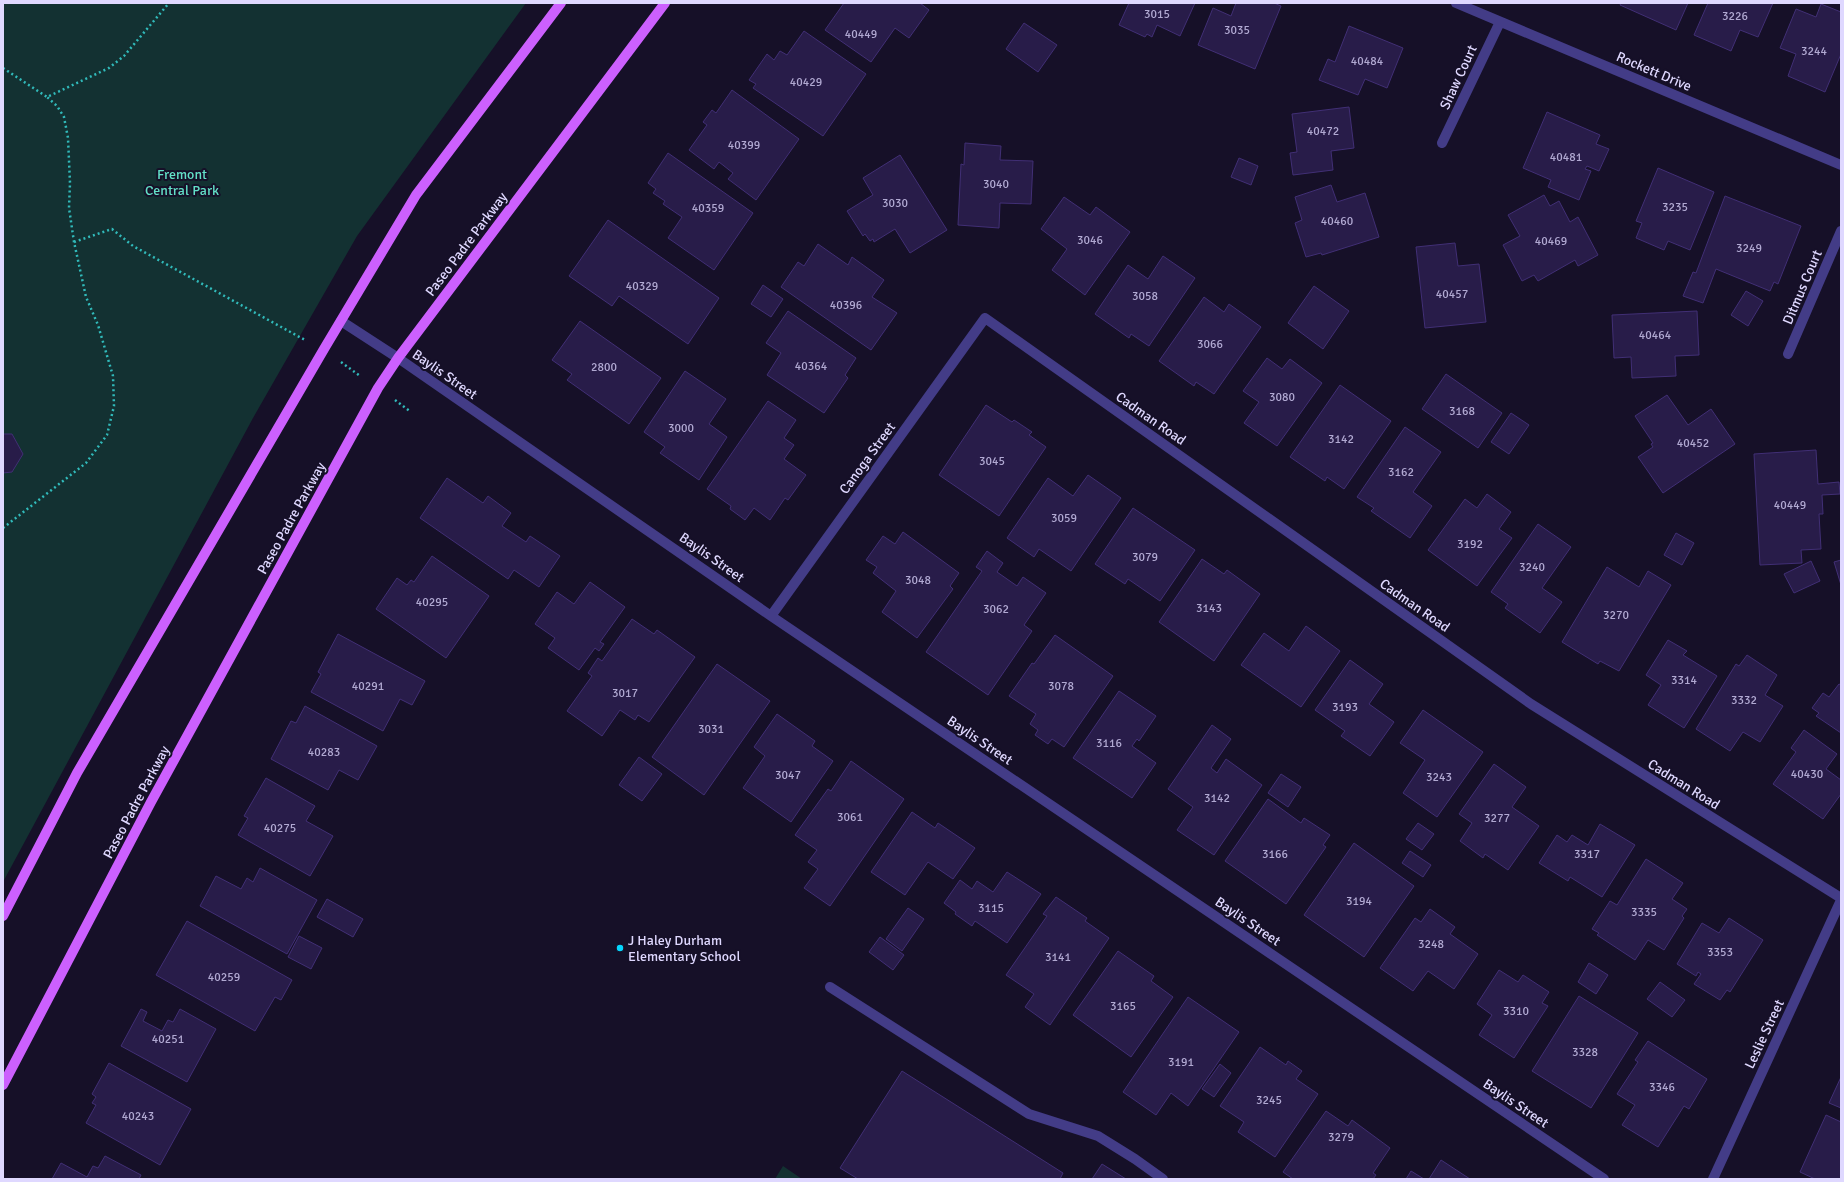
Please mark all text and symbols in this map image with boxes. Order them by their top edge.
house number: 3015 [1144,7,1170,22]
house number: 3226 [1722,9,1748,24]
house number: 3035 [1224,23,1250,38]
house number: 40449 [845,27,877,42]
street label: Shaw Court [1436,42,1481,112]
house number: 3244 [1801,44,1827,59]
street label: Rockett Drive [1614,48,1694,95]
house number: 40484 [1351,54,1384,69]
house number: 40429 [790,75,822,90]
house number: 40472 [1307,124,1339,139]
house number: 40399 [728,138,760,153]
house number: 40481 [1550,150,1582,165]
park label: Fremont Central Park [145,166,219,199]
house number: 3040 [983,177,1009,192]
street label: Paseo Padre Parkway [422,189,511,300]
house number: 3030 [882,196,908,211]
house number: 3235 [1662,200,1688,215]
house number: 40359 [692,201,724,216]
house number: 40460 [1321,214,1353,229]
house number: 3046 [1077,233,1103,248]
house number: 40469 [1535,234,1567,249]
house number: 3249 [1736,241,1762,256]
street label: Ditmus Court [1779,247,1826,327]
house number: 40329 [626,279,658,294]
house number: 40457 [1436,287,1468,302]
house number: 3058 [1132,289,1158,304]
house number: 40396 [830,298,862,313]
house number: 40464 [1639,328,1672,343]
house number: 3066 [1197,337,1223,352]
street label: Baylis Street [409,346,481,403]
house number: 40364 [795,359,828,374]
house number: 2800 [591,360,617,375]
street label: Cadman Road [1112,388,1189,449]
house number: 3080 [1269,390,1295,405]
house number: 3168 [1449,404,1475,419]
street label: Canoga Street [836,419,899,497]
house number: 3000 [668,421,694,436]
house number: 3142 [1328,432,1354,447]
house number: 40452 [1677,436,1709,451]
house number: 3045 [979,454,1005,469]
street label: Paseo Padre Parkway [254,459,330,577]
house number: 3162 [1388,465,1414,480]
house number: 40449 [1774,498,1806,513]
house number: 3059 [1051,511,1077,526]
street label: Baylis Street [676,529,748,586]
house number: 3192 [1457,537,1483,552]
house number: 3079 [1132,550,1158,565]
house number: 3240 [1519,560,1545,575]
house number: 3048 [905,573,931,588]
street label: Cadman Road [1376,575,1453,636]
house number: 40295 [416,595,448,610]
house number: 3143 [1196,601,1222,616]
house number: 3062 [983,602,1009,617]
house number: 3270 [1603,608,1629,623]
house number: 3314 [1671,673,1697,688]
house number: 40291 [352,679,384,694]
house number: 3078 [1048,679,1074,694]
house number: 3017 [612,686,638,701]
house number: 3332 [1731,693,1757,708]
house number: 3193 [1332,700,1358,715]
street label: Baylis Street [944,712,1016,769]
house number: 3031 [698,722,724,737]
house number: 3116 [1096,736,1122,751]
street label: Paseo Padre Parkway [99,742,174,862]
house number: 40283 [308,745,340,760]
street label: Cadman Road [1645,756,1723,813]
house number: 40430 [1791,767,1823,782]
house number: 3047 [775,768,801,783]
house number: 3243 [1426,770,1452,785]
house number: 3142 [1204,791,1230,806]
house number: 3061 [837,810,863,825]
house number: 3277 [1484,811,1510,826]
house number: 40275 [264,821,296,836]
house number: 3166 [1262,847,1288,862]
house number: 3317 [1574,847,1600,862]
street label: Baylis Street [1212,893,1284,950]
house number: 3194 [1346,894,1372,909]
house number: 3115 [978,901,1004,916]
house number: 3335 [1631,905,1657,920]
place label: J Haley Durham Elementary School [628,932,741,965]
house number: 3248 [1418,937,1444,952]
marker: J Haley Durham Elementary School [615,943,625,953]
house number: 3353 [1707,945,1733,960]
house number: 3141 [1045,950,1071,965]
house number: 40259 [208,970,240,985]
street label: Leslie Street [1741,997,1788,1072]
house number: 3165 [1110,999,1136,1014]
house number: 3310 [1503,1004,1529,1019]
house number: 40251 [152,1032,184,1047]
house number: 3328 [1572,1045,1598,1060]
house number: 3191 [1168,1055,1194,1070]
street label: Baylis Street [1480,1075,1552,1132]
house number: 3346 [1649,1080,1675,1095]
house number: 3245 [1256,1093,1282,1108]
house number: 40243 [122,1109,154,1124]
house number: 3279 [1328,1130,1354,1145]

